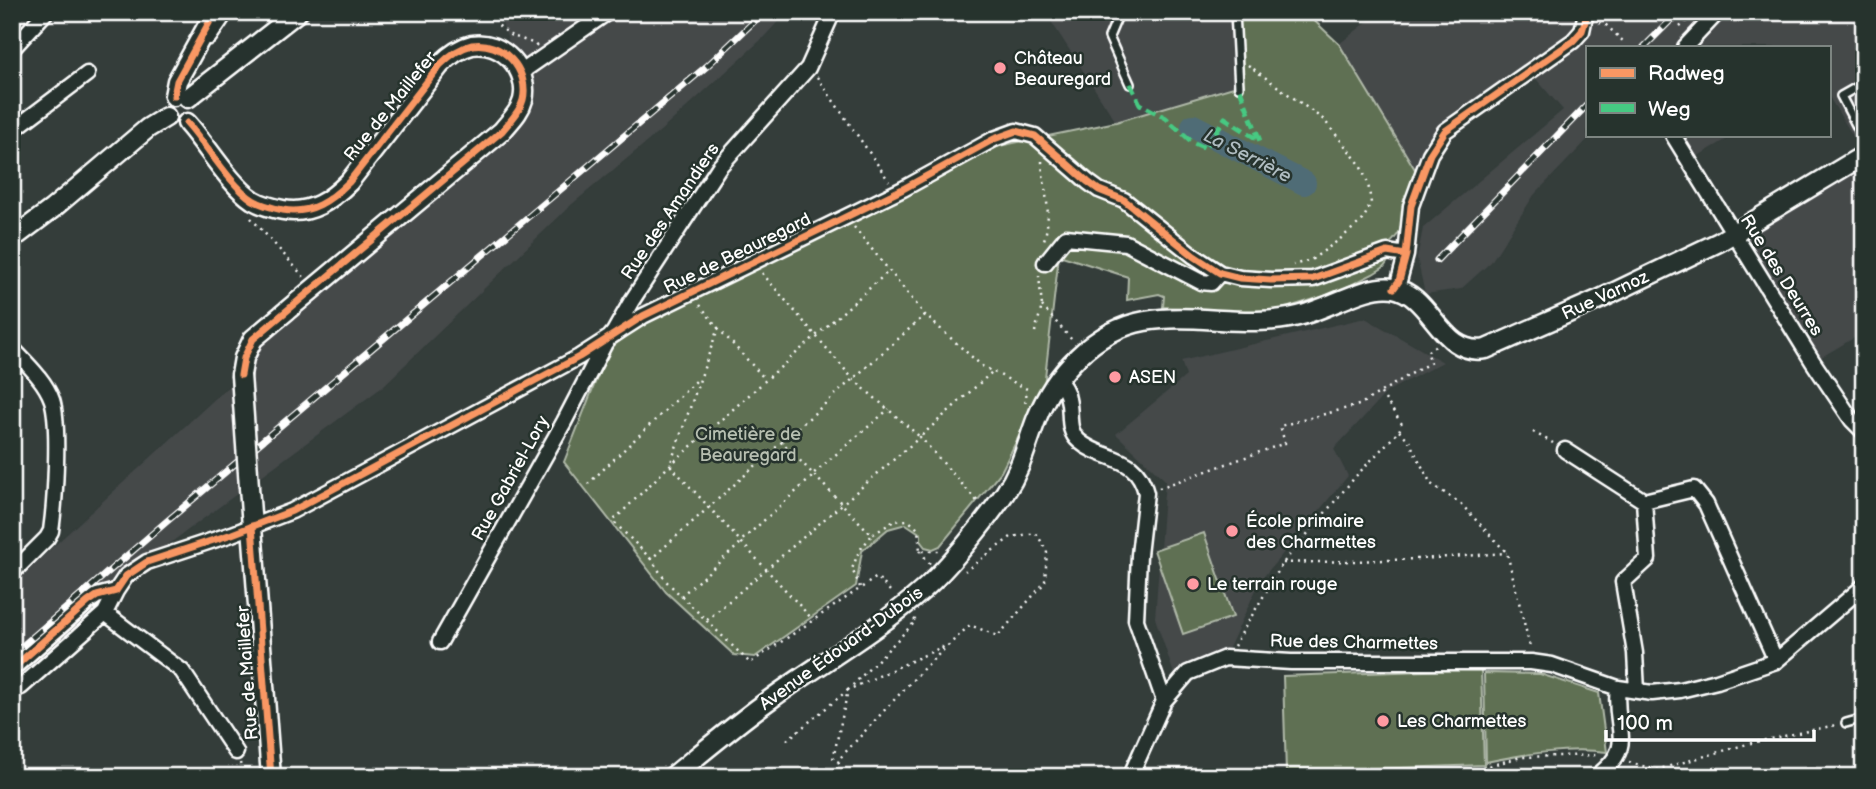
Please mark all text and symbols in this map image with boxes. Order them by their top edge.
legend [1586,46,1830,136]
street label: Rue de Maillefer [340,47,441,165]
place label: Château Beauregard [1014,48,1111,90]
marker: Château Beauregard [992,60,1008,76]
text: Radweg [1648,61,1725,86]
text: Weg [1648,97,1691,122]
water label: La Serrière [1200,124,1295,188]
street label: Rue des Amandiers [617,139,724,283]
street label: Rue de Beauregard [660,209,814,298]
street label: Rue des Deurres [1736,211,1827,340]
street label: Rue Varnoz [1559,266,1652,325]
place label: ASEN [1129,367,1176,388]
marker: ASEN [1107,369,1123,385]
street label: Rue Gabriel-Lory [467,411,554,544]
park label: Cimetière de Beauregard [695,424,801,466]
place label: École primaire des Charmettes [1246,509,1376,553]
marker: École primaire des Charmettes [1224,523,1240,539]
place label: Le terrain rouge [1207,574,1338,595]
marker: Le terrain rouge [1185,576,1201,592]
street label: Avenue Édouard-Dubois [754,580,927,715]
street label: Rue de Maillefer [232,605,263,741]
street label: Rue des Charmettes [1270,631,1438,654]
scale bar [1606,698,1815,742]
place label: Les Charmettes [1397,711,1526,732]
text: 100 m [1617,711,1673,736]
marker: Les Charmettes [1375,713,1391,729]

